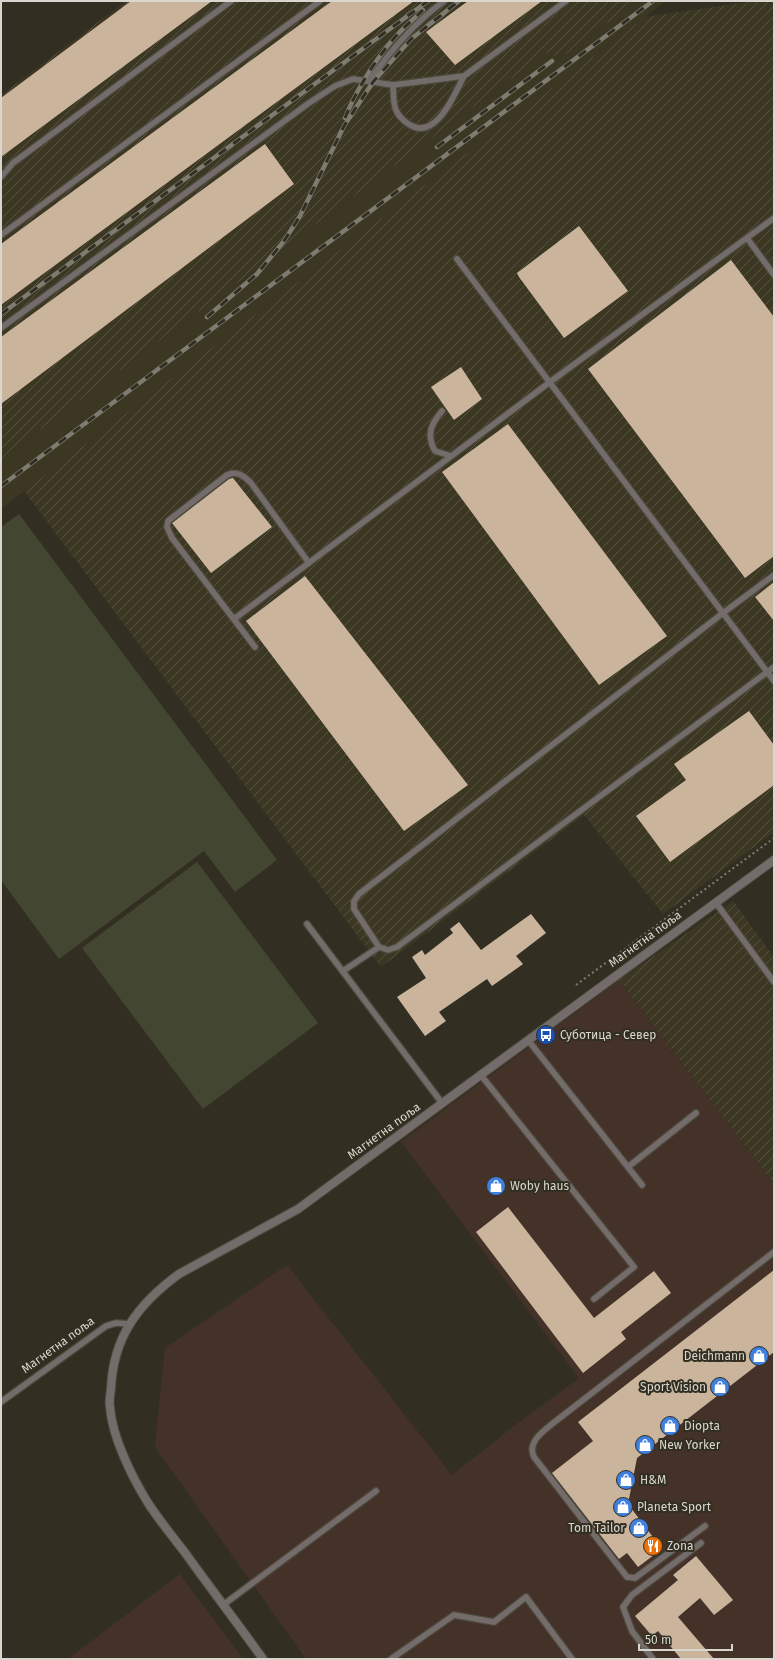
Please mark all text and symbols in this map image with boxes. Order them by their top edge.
street label: Магнетна поља [606,908,684,970]
bus stop icon: Суботица - Север [535,1024,557,1046]
place label: Суботица - Север [560,1028,656,1042]
street label: Магнетна поља [345,1100,423,1162]
shop icon: Woby haus [485,1175,507,1197]
place label: Woby haus [510,1179,570,1193]
street label: Магнетна поља [19,1314,97,1376]
shop icon: Deichmann [748,1345,770,1367]
place label: Deichmann [684,1349,745,1363]
shop icon: Sport Vision [709,1376,731,1398]
place label: Sport Vision [640,1380,706,1394]
shop icon: Diopta [659,1415,681,1437]
place label: Diopta [684,1419,720,1433]
shop icon: New Yorker [634,1434,656,1456]
place label: New Yorker [659,1438,721,1452]
shop icon: H&M [615,1469,637,1491]
place label: H&M [640,1473,666,1487]
shop icon: Planeta Sport [612,1496,634,1518]
place label: Planeta Sport [637,1500,712,1514]
shop icon: Tom Tailor [628,1517,650,1539]
place label: Tom Tailor [568,1521,625,1535]
restaurant icon: Zona [642,1535,664,1557]
place label: Zona [667,1539,694,1553]
scale bar [639,1626,732,1652]
text: 50 m [645,1633,671,1647]

